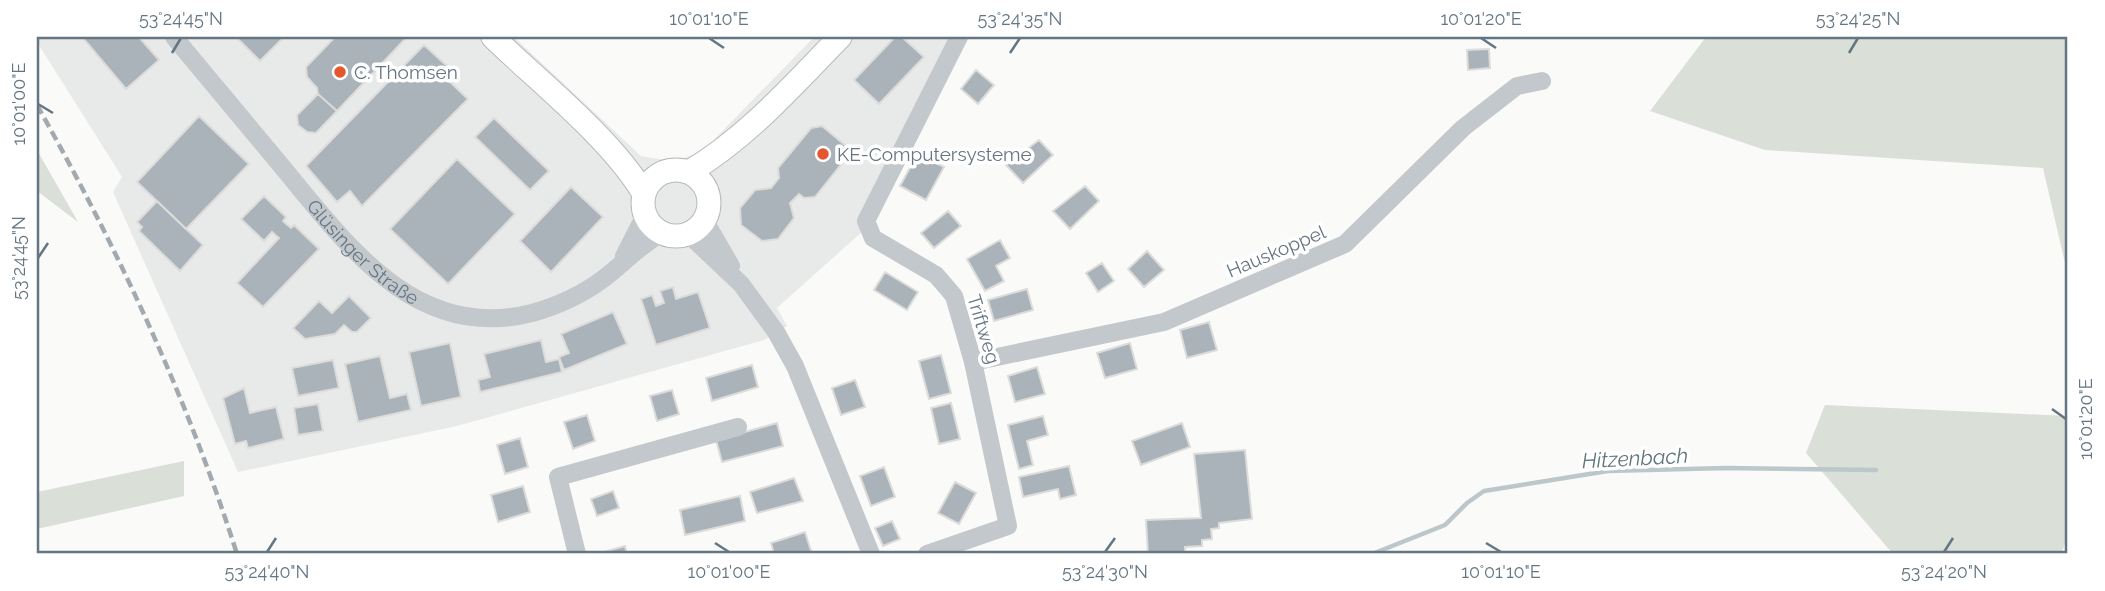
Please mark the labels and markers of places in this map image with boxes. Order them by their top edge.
place label: C. Thomsen [354,61,458,83]
marker: C. Thomsen [332,64,348,80]
place label: KE-Computersysteme [837,143,1032,165]
marker: KE-Computersysteme [815,146,831,162]

